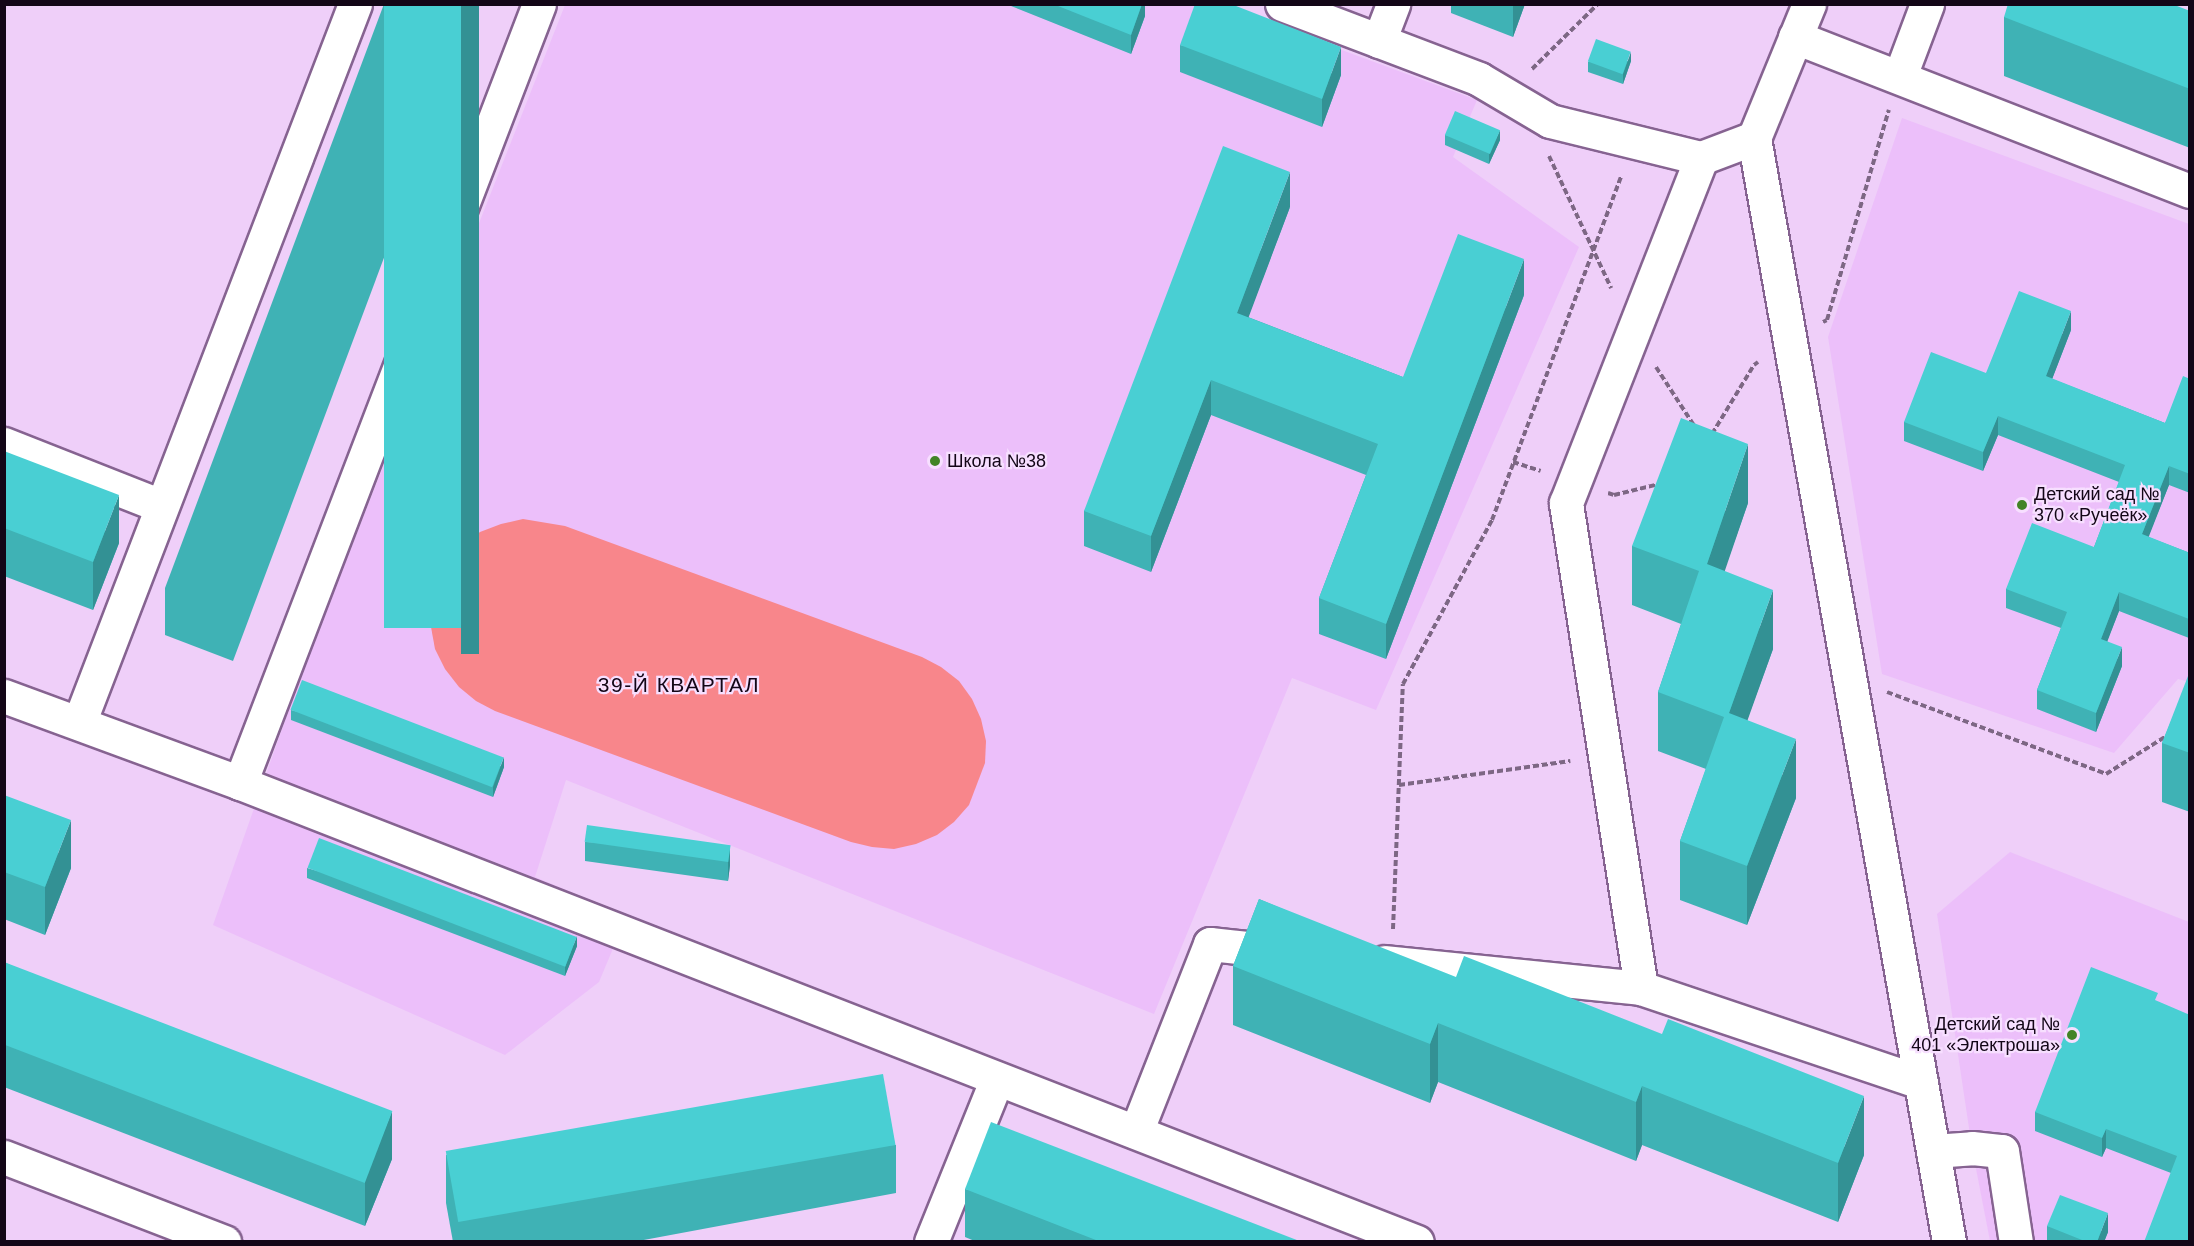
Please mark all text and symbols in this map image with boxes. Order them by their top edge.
place label: Школа №38 [947,450,1046,472]
marker: Школа №38 [928,454,942,468]
place label: Детский сад № 370 «Ручеёк» [2034,484,2159,526]
marker: Детский сад № 370 «Ручеёк» [2015,498,2029,512]
district label: 39-Й КВАРТАЛ [598,672,760,698]
place label: Детский сад № 401 «Электроша» [1911,1014,2060,1056]
marker: Детский сад № 401 «Электроша» [2065,1028,2079,1042]

